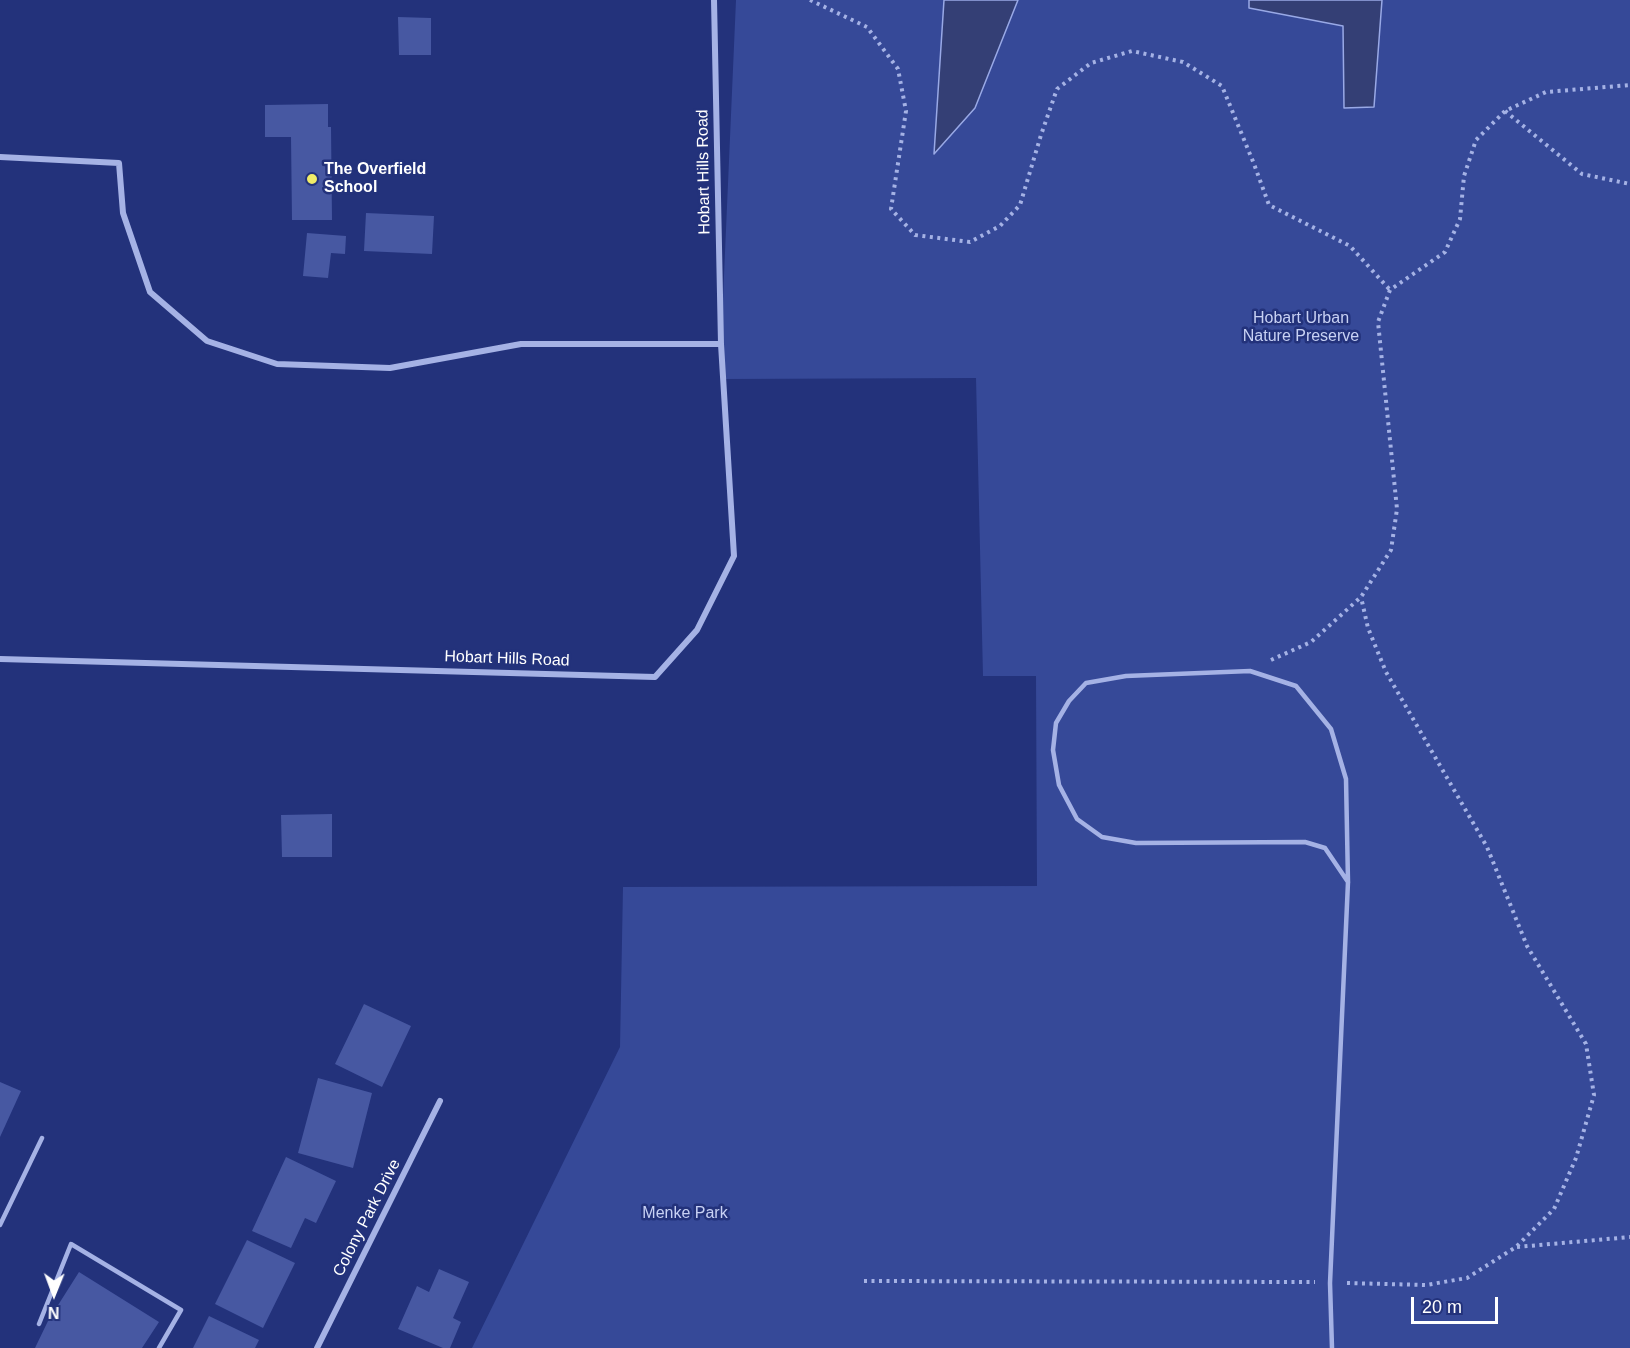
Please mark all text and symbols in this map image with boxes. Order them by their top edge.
street label: Hobart Hills Road [693,109,715,235]
place label: The Overfield School [324,160,426,198]
marker: The Overfield School [305,172,319,186]
park label: Hobart Urban Nature Preserve [1243,309,1359,347]
street label: Hobart Hills Road [444,647,570,671]
street label: Colony Park Drive [329,1156,405,1280]
park label: Menke Park [642,1204,728,1224]
north arrow [24,1264,84,1324]
scale bar [1414,1285,1501,1323]
text: 20 m [1422,1297,1462,1317]
text: N [48,1304,60,1321]

